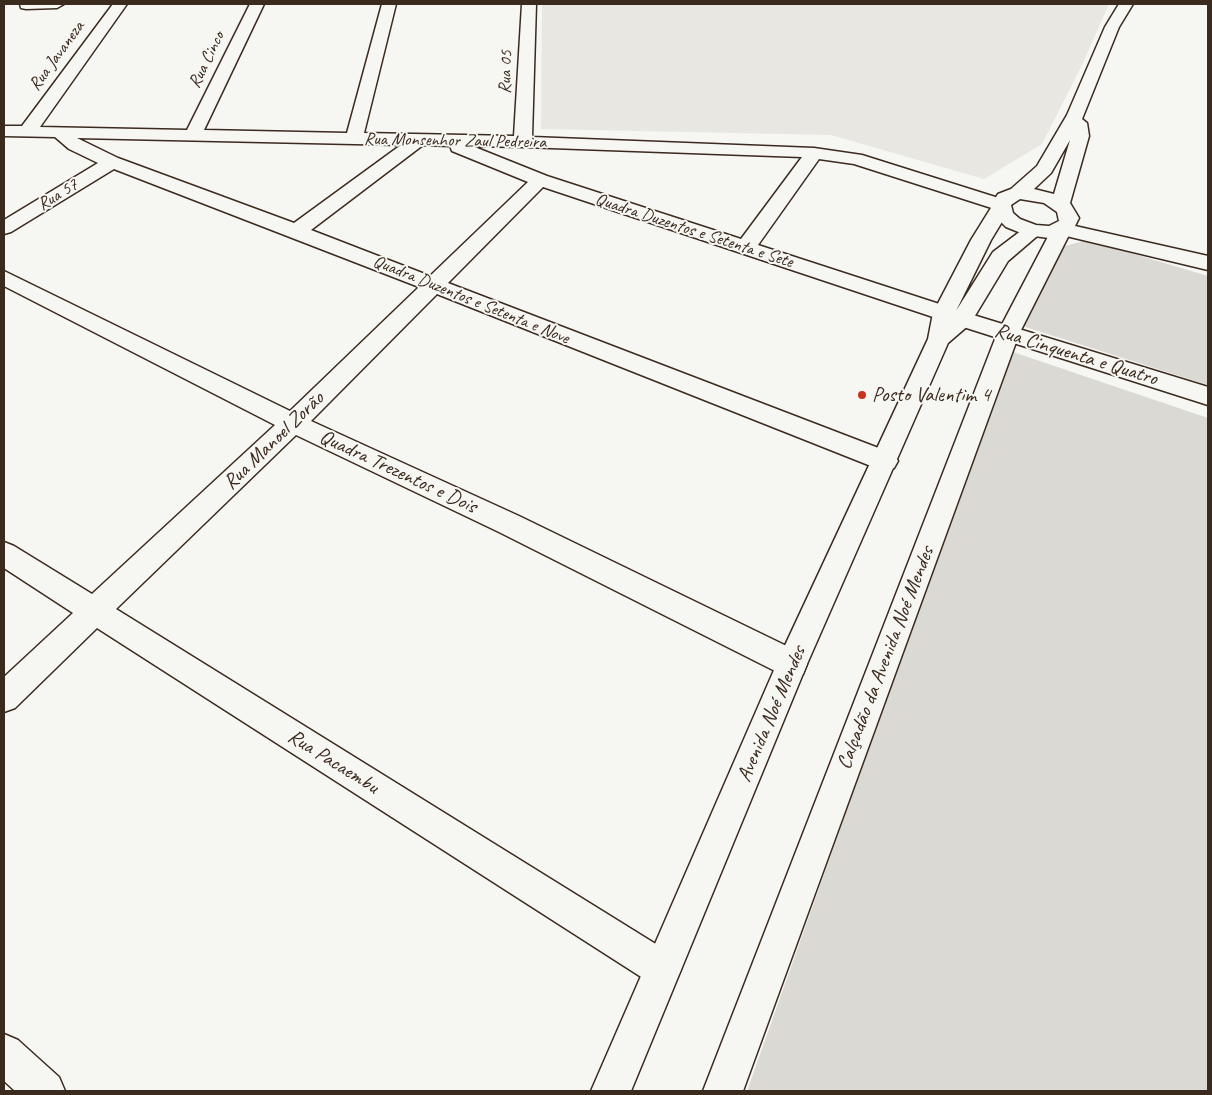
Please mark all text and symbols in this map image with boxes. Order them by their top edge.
street label: Rua Javaneza [24,17,90,95]
street label: Rua Cinco [184,28,230,92]
street label: Rua 05 [494,50,518,94]
street label: Rua Monsenhor Zaul Pedreira [364,129,546,153]
street label: Rua 57 [34,174,82,216]
street label: Quadra Duzentos e Setenta e Sete [592,189,796,273]
street label: Quadra Duzentos e Setenta e Nove [370,251,572,349]
street label: Rua Cinquenta e Quatro [992,318,1160,392]
place label: Posto Valentim 4 [872,382,991,408]
street label: Rua Manoel Zorão [218,387,330,495]
marker: Posto Valentim 4 [856,389,868,401]
street label: Quadra Trezentos e Dois [315,424,481,520]
street label: Calçadão da Avenida Noé Mendes [832,543,940,773]
street label: Avenida Noé Mendes [732,642,812,786]
street label: Rua Pacaembu [283,724,383,800]

